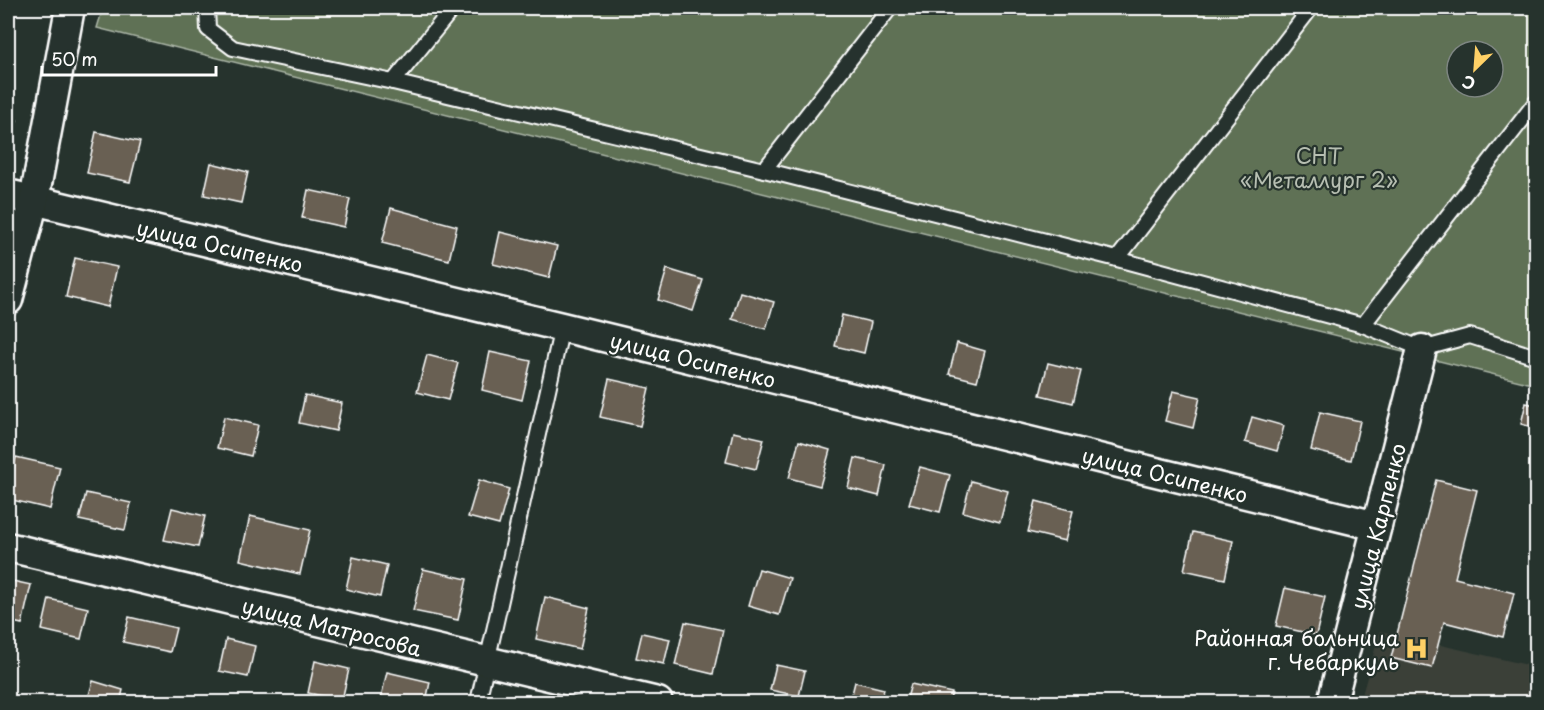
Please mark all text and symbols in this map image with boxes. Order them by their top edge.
scale bar [42,39,216,77]
north arrow [1445,39,1505,99]
text: 50 m [51,45,98,72]
text: С [1458,70,1479,97]
park label: СНТ «Металлург 2» [1240,139,1398,195]
street label: улица Осипенко [134,210,306,280]
street label: улица Осипенко [607,323,779,395]
street label: улица Осипенко [1079,438,1251,510]
street label: улица Карпенко [1341,440,1413,612]
street label: улица Матросова [239,588,425,664]
place label: Районная больница г. Чебаркуль [1194,621,1400,677]
hospital icon: Районная больница г. Чебаркуль [1404,636,1430,662]

